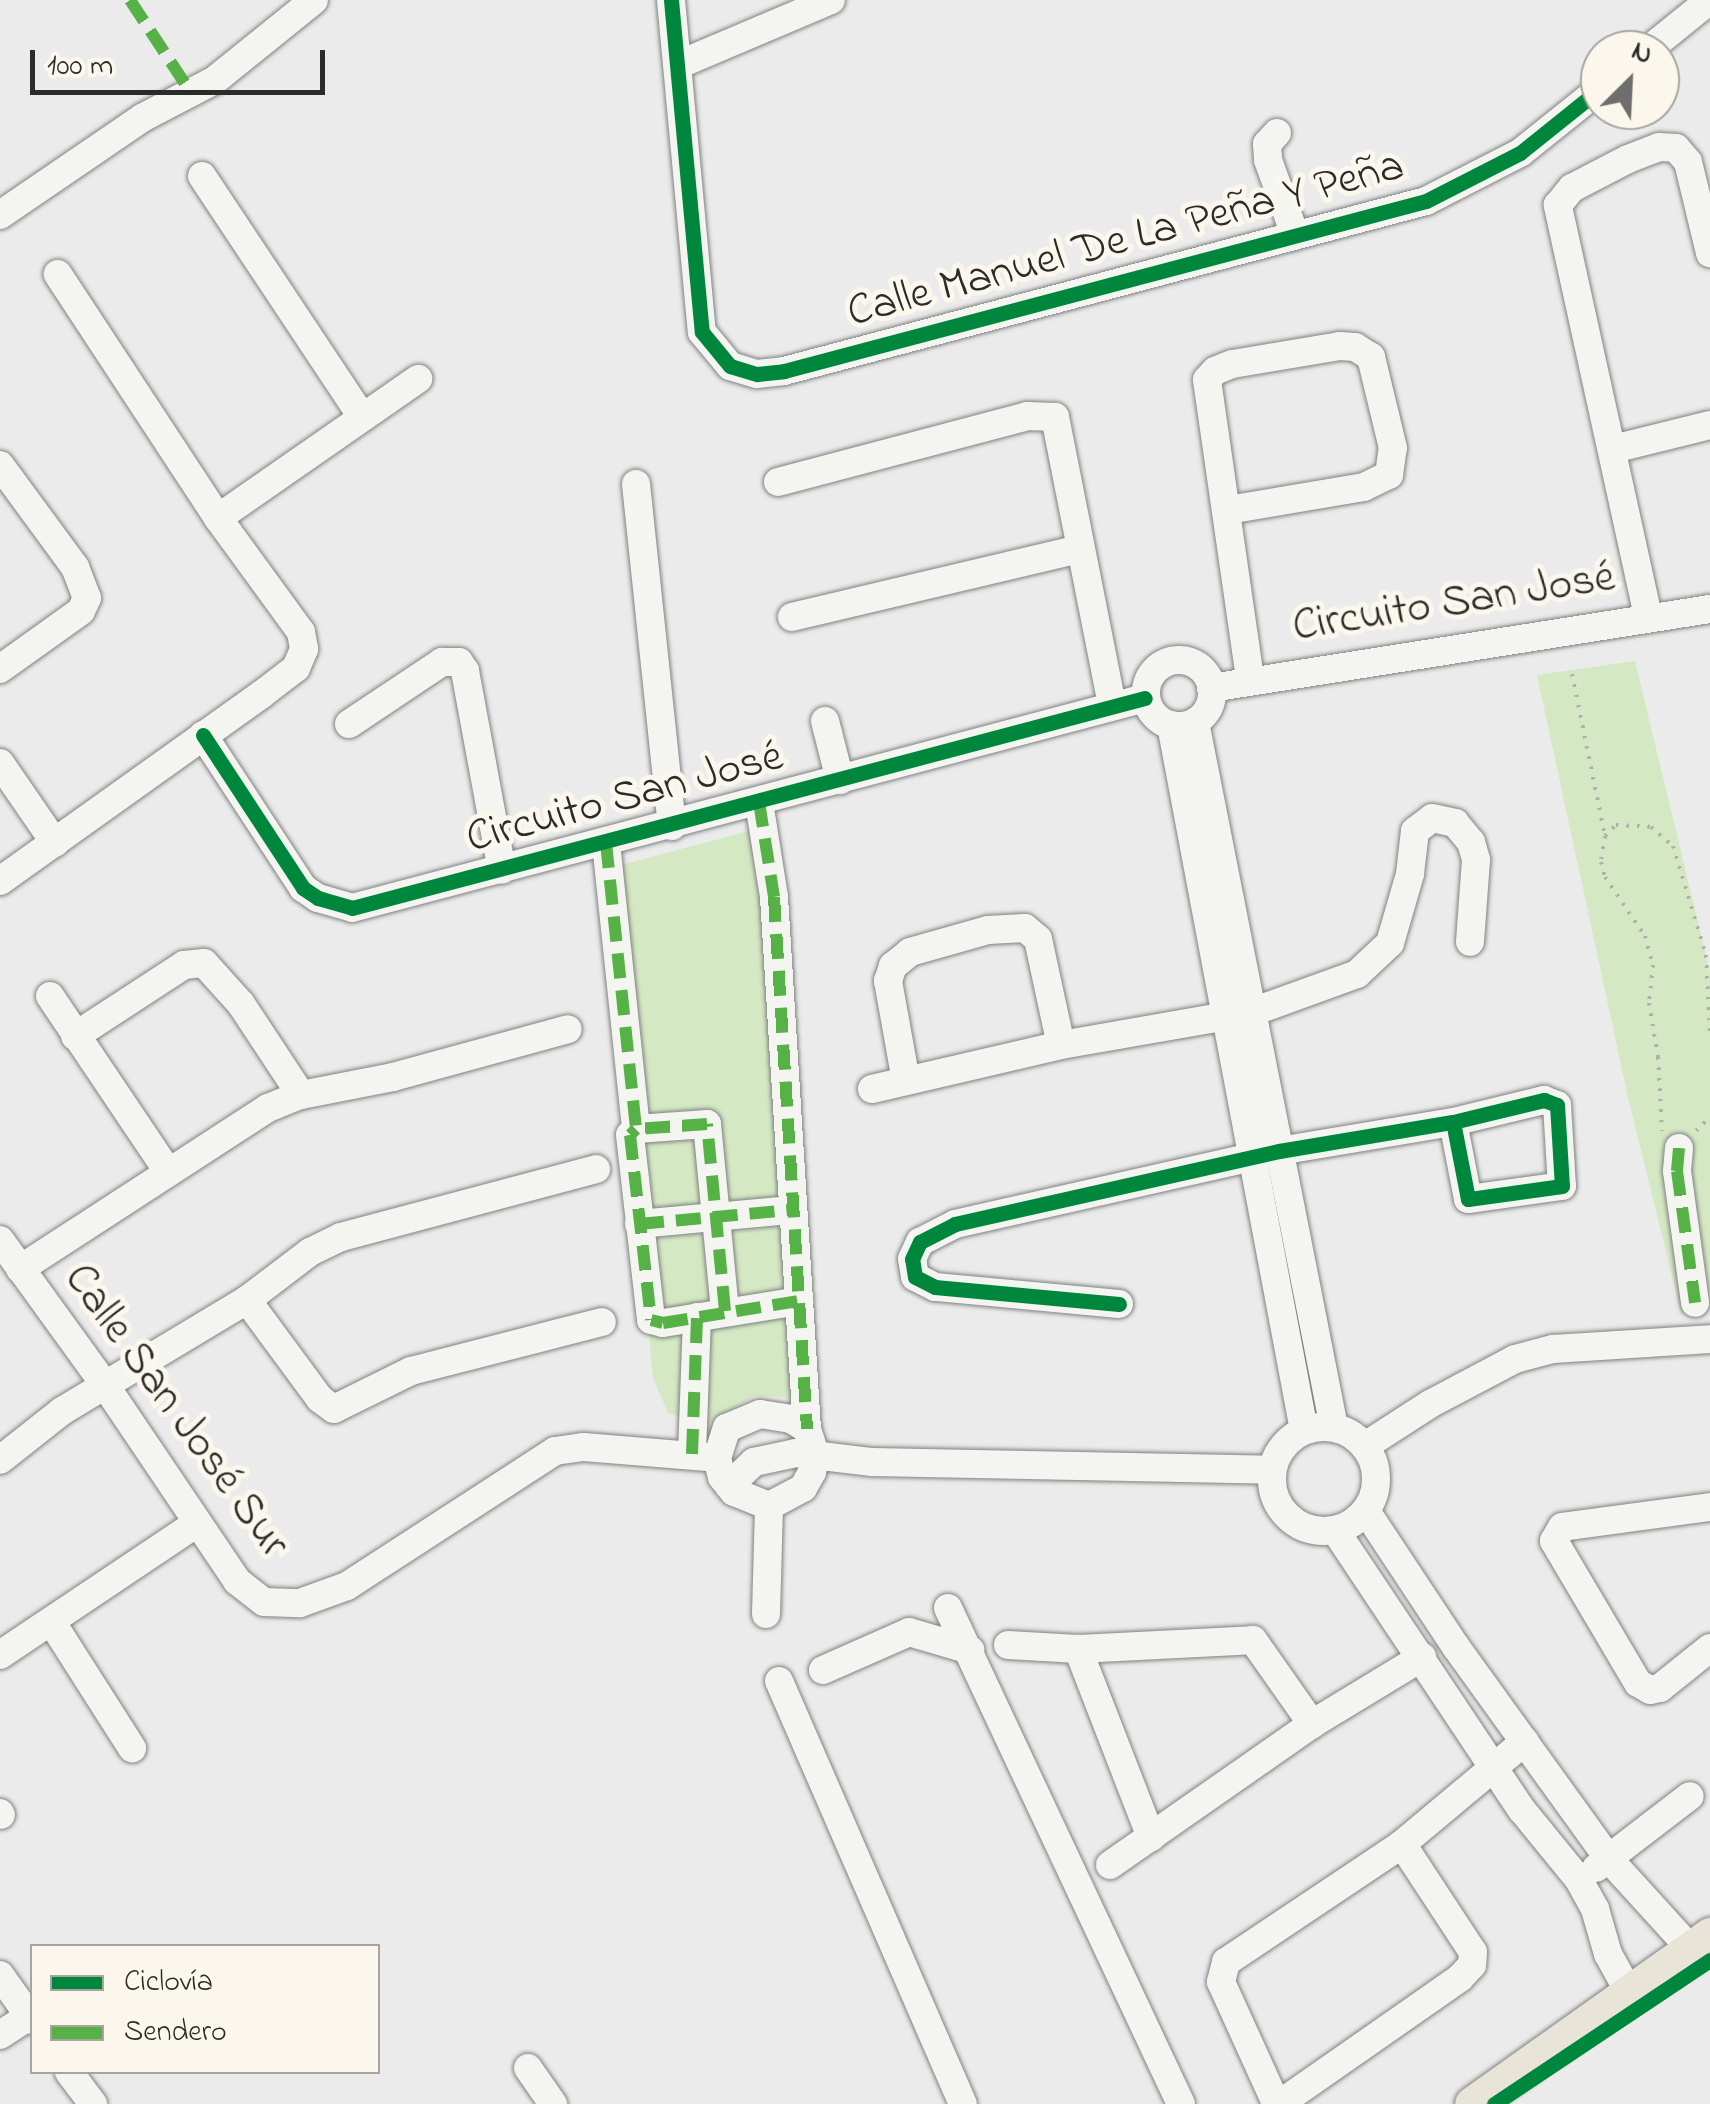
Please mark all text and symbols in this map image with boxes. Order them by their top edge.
scale bar [35,30,330,92]
north arrow [1580,30,1680,130]
text: N [1625,31,1659,77]
text: 100 m [47,45,113,89]
street label: Calle Manuel De La Peña Y Peña [842,141,1410,341]
street label: Circuito San José [1289,552,1619,656]
street label: Circuito San José [461,731,789,867]
street label: Calle San José Sur [50,1254,300,1570]
legend [30,1944,380,2074]
text: Ciclovía [124,1961,213,2005]
text: Sendero [124,2011,227,2055]

